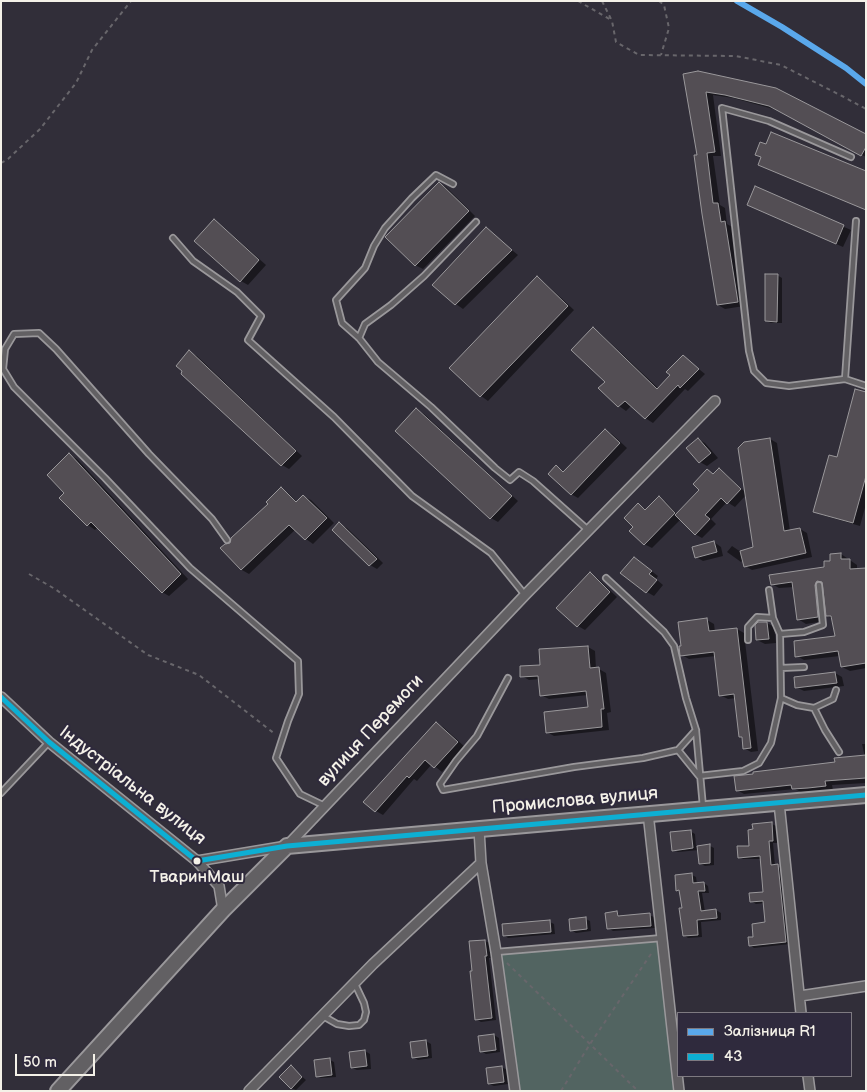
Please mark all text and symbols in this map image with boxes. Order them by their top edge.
street label: вулиця Перемоги [314,670,428,792]
street label: Індустріальна вулиця [54,722,210,850]
street label: Промислова вулиця [491,783,659,819]
marker: ТваринМаш [192,856,202,866]
place label: ТваринМаш [150,868,244,888]
legend [677,1012,852,1077]
text: Залізниця R1 [724,1022,816,1041]
scale bar [18,1044,98,1076]
text: 43 [724,1047,742,1066]
text: 50 m [23,1053,57,1072]

